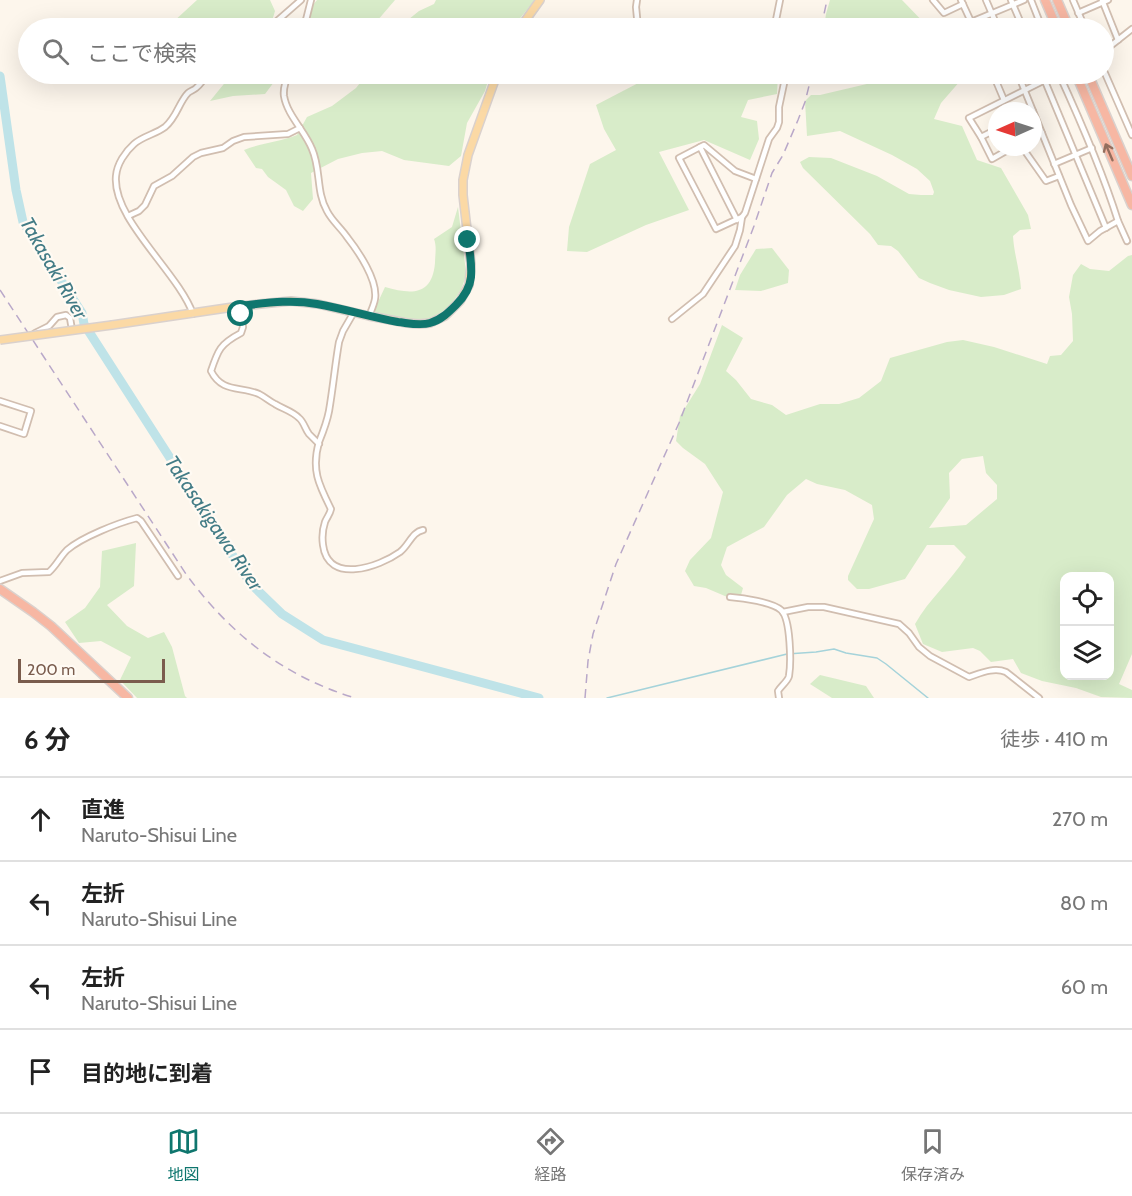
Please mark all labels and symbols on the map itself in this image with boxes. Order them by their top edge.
north arrow [988,102,1042,156]
one-way arrow [1103,143,1114,161]
water label: Takasaki River [15,213,93,324]
route end [454,226,480,252]
route start [227,300,253,326]
water label: Takasakigawa River [160,451,269,596]
scale bar [18,656,165,684]

